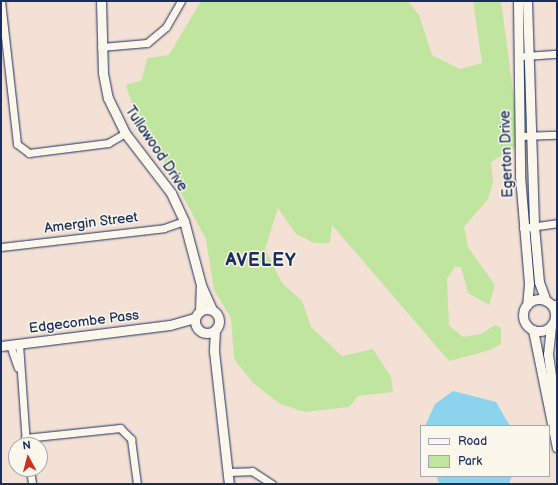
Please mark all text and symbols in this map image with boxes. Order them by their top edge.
street label: Tullawood Drive [121,103,191,195]
street label: Egerton Drive [497,110,517,198]
street label: Amergin Street [43,209,139,237]
district label: AVELEY [226,250,296,272]
street label: Edgecombe Pass [28,307,140,337]
legend [420,425,550,477]
text: Road [458,434,487,449]
north arrow [8,437,48,477]
text: N [22,439,31,453]
text: Park [458,454,482,469]

